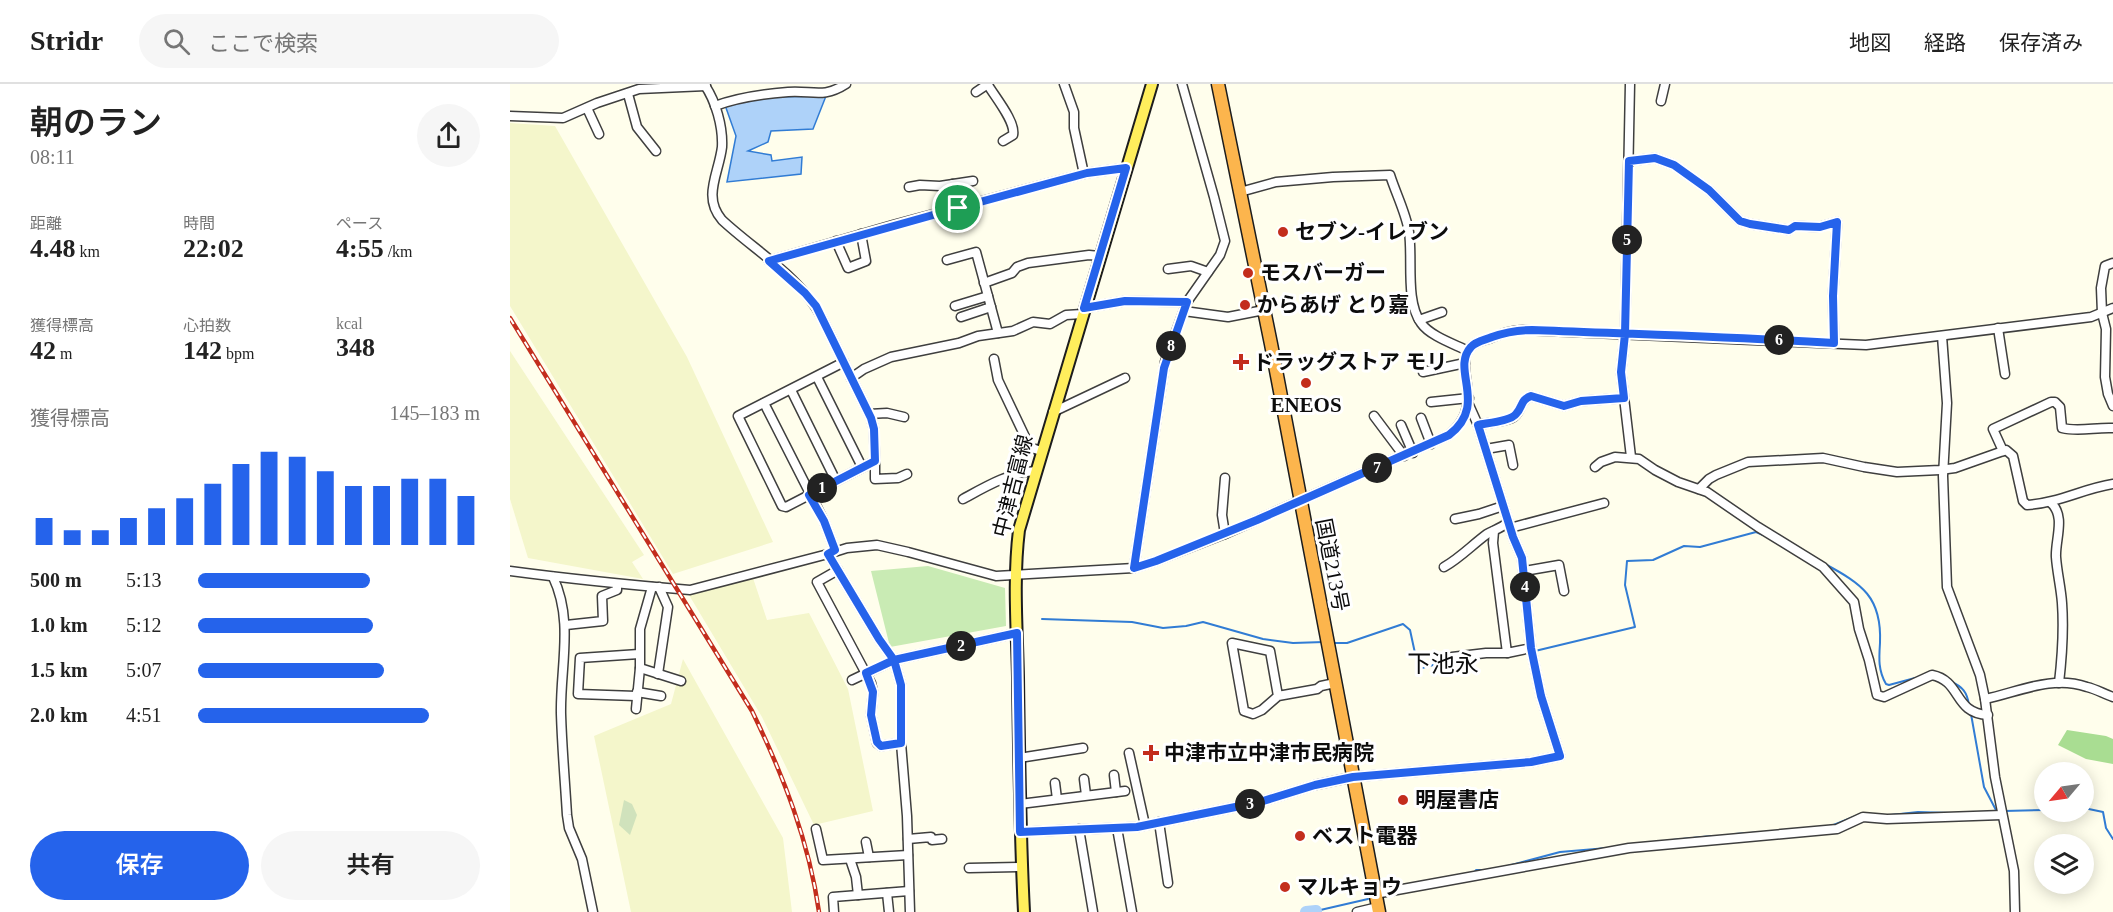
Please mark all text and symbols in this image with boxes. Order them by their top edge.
search box [139,14,559,68]
text: Stridr [30,25,103,56]
icon: search [160,25,193,58]
text: ここで検索 [208,31,318,56]
text: 地図 [1849,31,1891,55]
text: 経路 [1924,31,1966,55]
text: 保存済み [1999,31,2083,55]
button: share [417,104,480,167]
text: 朝のラン [30,105,162,141]
text: 08:11 [30,146,75,168]
pin [932,182,983,233]
icon: arrive [941,191,974,224]
text: 距離 [30,215,62,232]
text: 時間 [183,215,215,232]
text: ペース [336,215,383,232]
place label: セブン-イレブン [1295,220,1449,244]
marker: セブン-イレブン [1276,225,1290,239]
pin: 5 [1612,225,1642,255]
text: 5 [1623,231,1631,248]
text: 4.48 [30,234,76,263]
text: 22:02 [183,234,244,263]
text: 4:55 [336,234,384,263]
text: km [76,243,100,260]
text: /km [384,243,413,260]
place label: モスバーガー [1260,261,1386,285]
marker: モスバーガー [1241,266,1255,280]
place label: からあげ とり嘉 [1257,293,1409,317]
marker: からあげ とり嘉 [1238,298,1252,312]
text: kcal [336,315,363,332]
text: 獲得標高 [30,317,94,334]
text: 心拍数 [183,317,231,334]
pin: 6 [1764,325,1794,355]
pin: 8 [1156,331,1186,361]
text: 6 [1775,331,1783,348]
text: 348 [336,333,375,362]
text: 42 [30,336,56,365]
text: 142 [183,336,222,365]
text: 8 [1167,337,1175,354]
text: m [56,345,72,362]
text: bpm [222,345,254,362]
place label: ドラッグストア モリ [1253,350,1447,374]
marker: ドラッグストア モリ [1234,355,1248,369]
marker: ENEOS [1299,376,1313,390]
place label: ENEOS [1270,393,1342,417]
text: 145–183 m [389,402,480,424]
text: 獲得標高 [30,407,110,429]
street label: 中津吉富線 [989,432,1037,540]
pin: 7 [1362,453,1392,483]
text: 7 [1373,459,1381,476]
pin: 1 [807,473,837,503]
text: 1 [818,479,826,496]
street label: 国道213号 [1311,516,1353,614]
text: 500 m [30,569,82,591]
text: 5:13 [126,569,162,591]
pin: 4 [1510,572,1540,602]
text: 4 [1521,578,1529,595]
text: 1.0 km [30,614,88,636]
text: 5:12 [126,614,162,636]
pin: 2 [946,631,976,661]
text: 2 [957,637,965,654]
district label: 下池永 [1407,651,1479,677]
text: 1.5 km [30,659,88,681]
text: 5:07 [126,659,162,681]
text: 2.0 km [30,704,88,726]
text: 4:51 [126,704,162,726]
place label: 中津市立中津市民病院 [1164,741,1374,765]
marker: 中津市立中津市民病院 [1142,744,1160,762]
north arrow [2034,762,2094,822]
map controls [2034,762,2094,894]
place label: 明屋書店 [1415,788,1499,812]
pin: 3 [1235,789,1265,819]
marker: 明屋書店 [1396,793,1410,807]
text: 3 [1246,795,1254,812]
place label: ベスト電器 [1312,824,1417,848]
marker: ベスト電器 [1293,829,1307,843]
button: 保存 [30,831,249,900]
button: 共有 [261,831,480,900]
button: layers [2034,834,2094,894]
place label: マルキョウ [1297,875,1402,899]
marker: マルキョウ [1278,880,1292,894]

